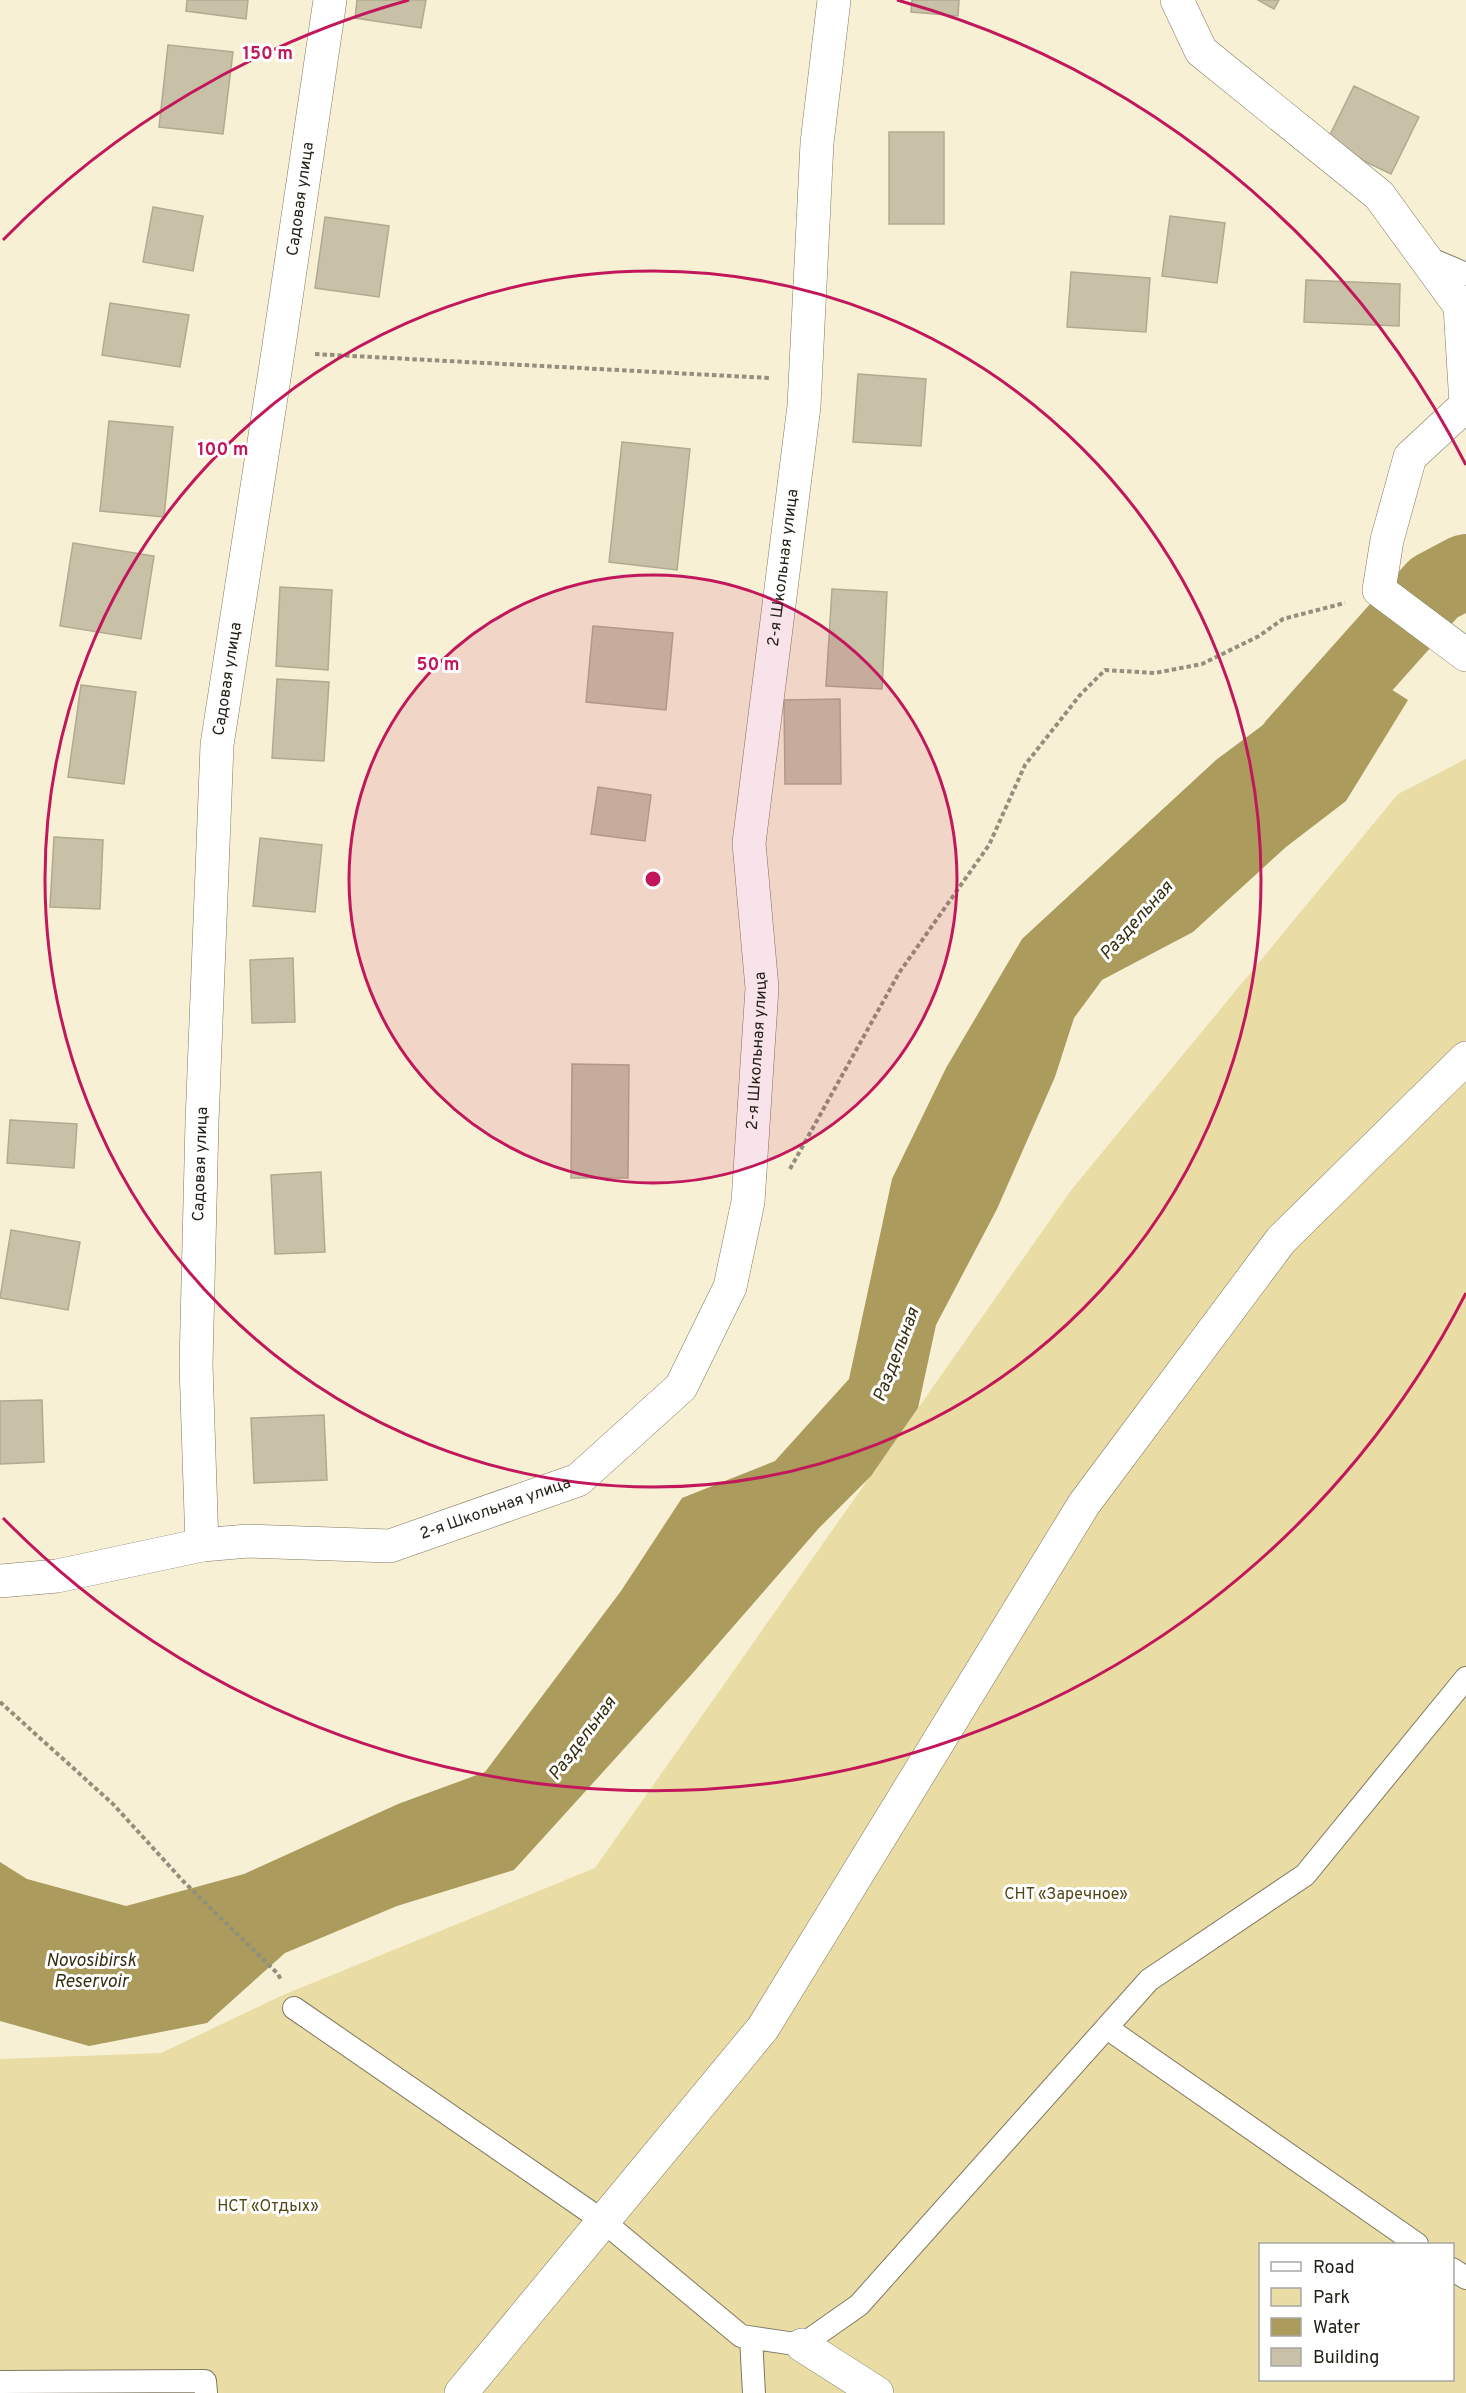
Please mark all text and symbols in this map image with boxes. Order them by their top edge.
text: 150 m [243,43,293,66]
street label: Садовая улица [283,141,319,257]
text: 100 m [197,439,249,462]
street label: 2-я Школьная улица [764,488,803,648]
street label: Садовая улица [209,621,247,737]
text: 50 m [416,654,460,677]
centre of rings [643,869,663,889]
water label: Раздельная [1095,876,1179,965]
street label: 2-я Школьная улица [743,971,772,1131]
street label: Садовая улица [189,1106,213,1222]
water label: Раздельная [869,1304,926,1405]
street label: 2-я Школьная улица [417,1473,574,1545]
water label: Раздельная [544,1692,622,1785]
park label: СНТ «Заречное» [1004,1885,1128,1905]
water label: Novosibirsk Reservoir [46,1950,137,1994]
park label: НСТ «Отдых» [217,2197,319,2217]
legend [1259,2243,1454,2381]
text: Road [1313,2257,1355,2280]
text: Park [1313,2287,1350,2310]
text: Water [1313,2317,1360,2340]
text: Building [1313,2347,1379,2370]

